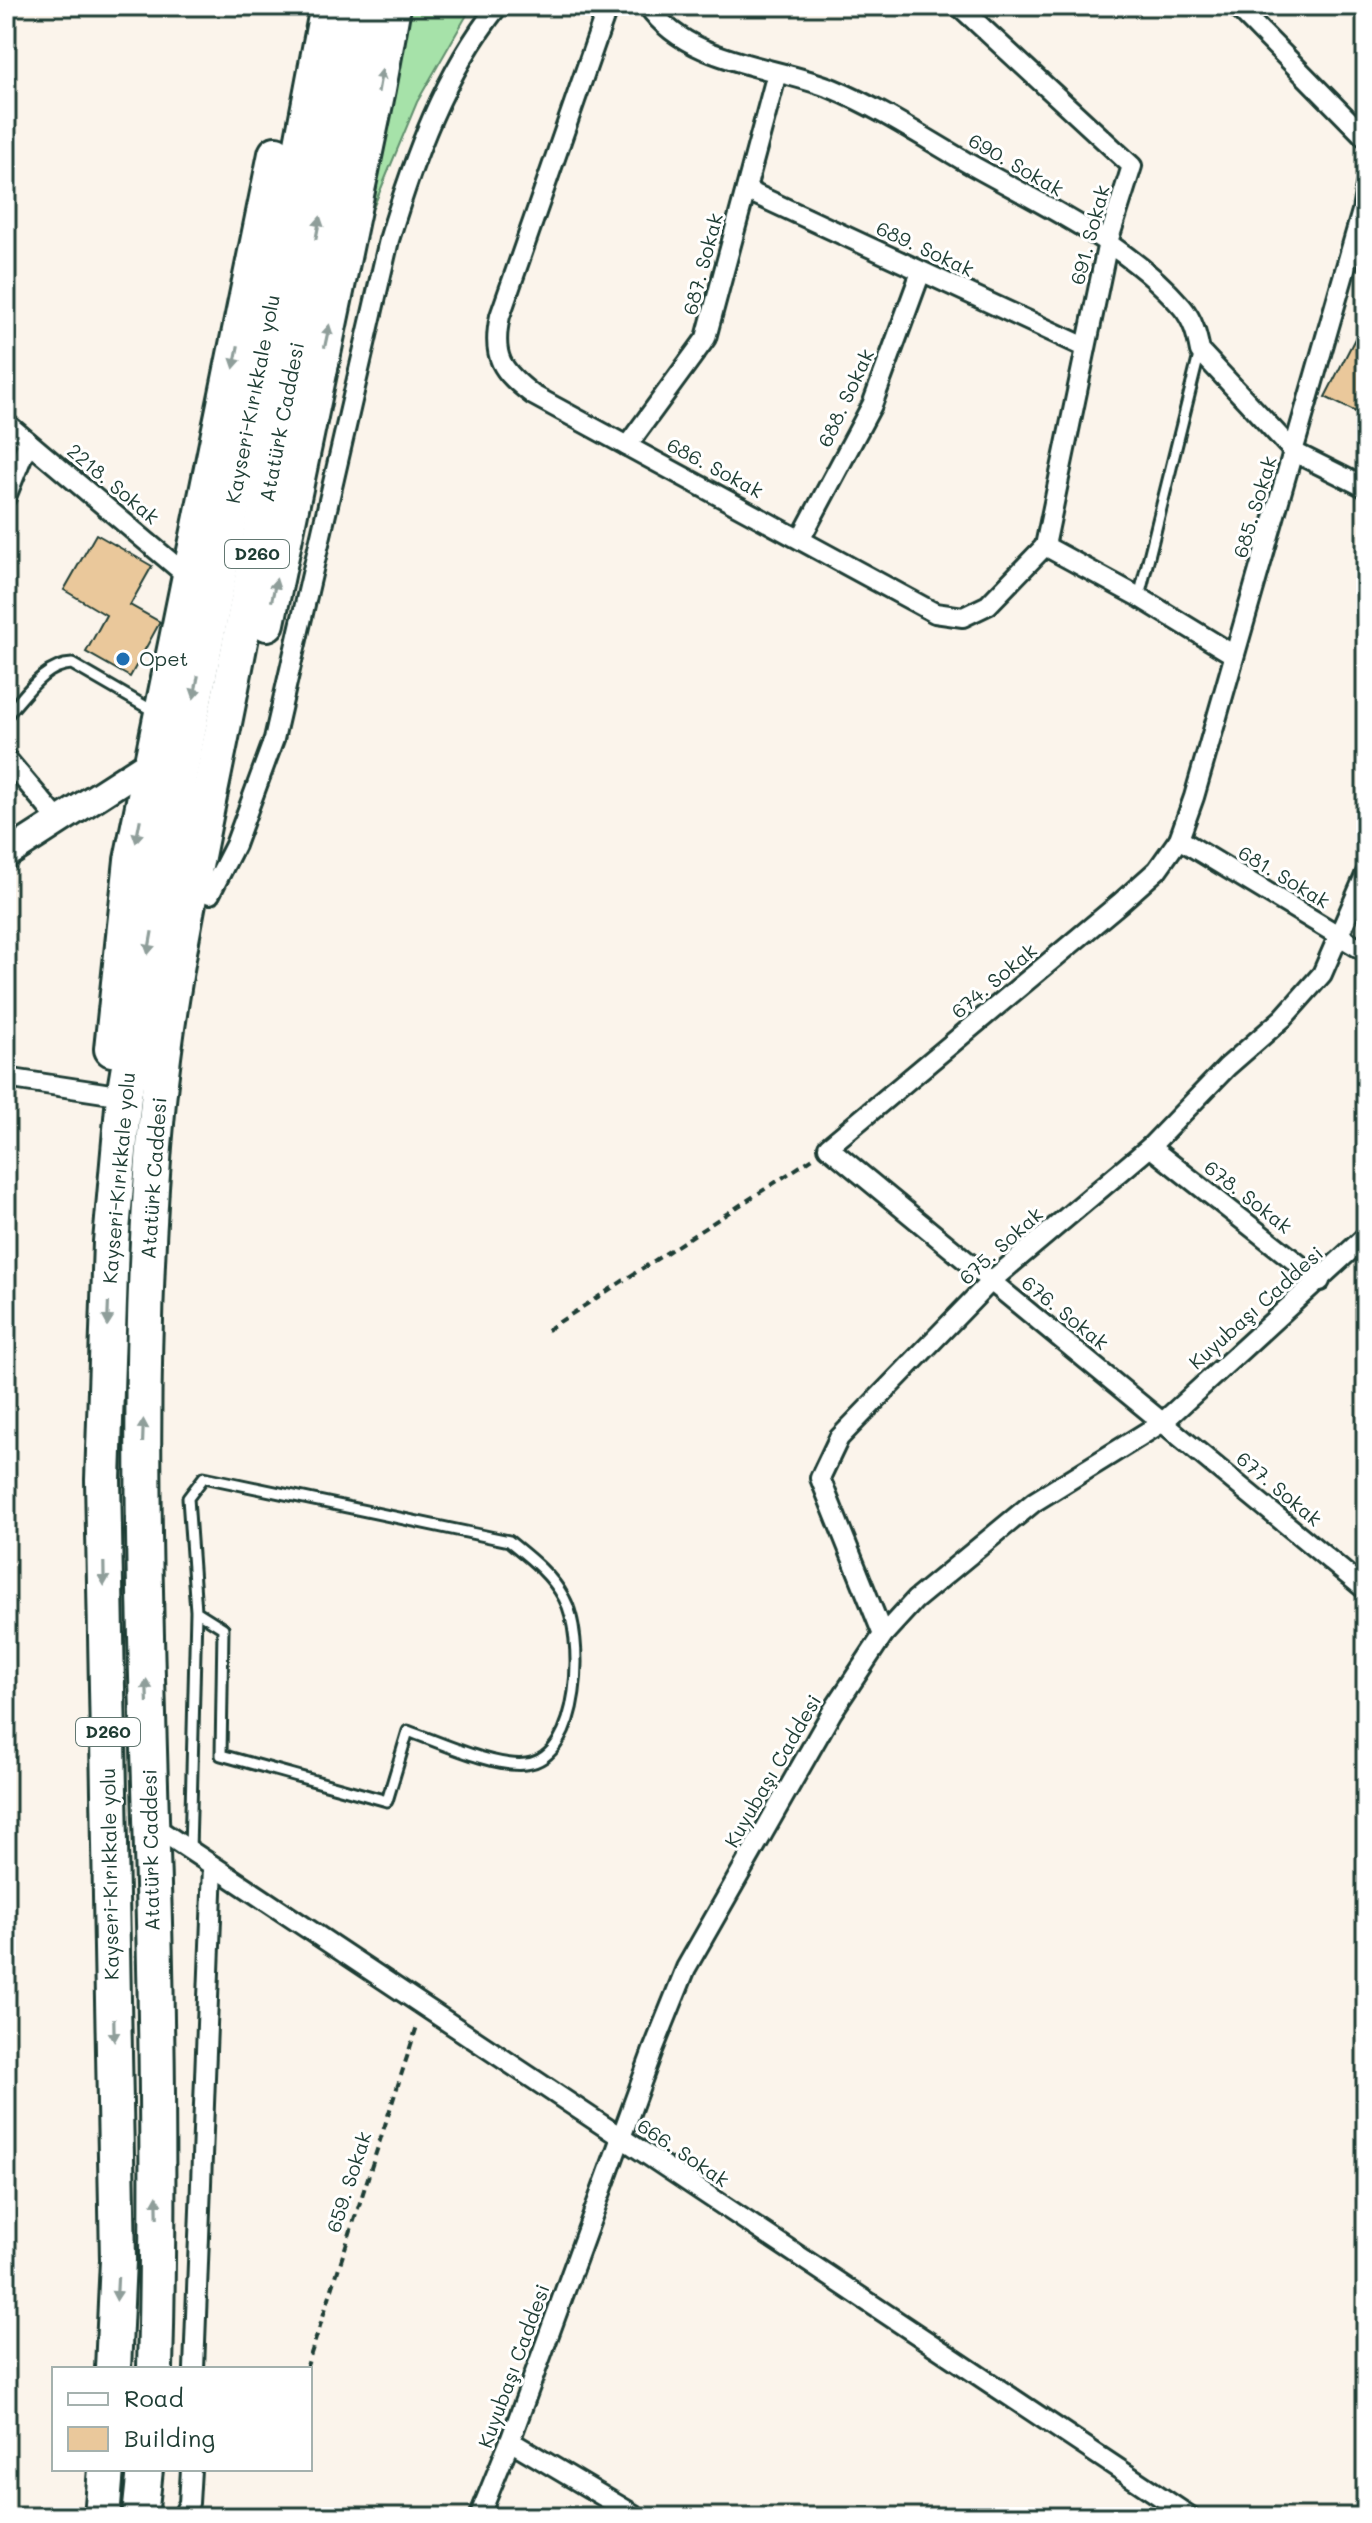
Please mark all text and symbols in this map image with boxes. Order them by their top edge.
one-way arrow [374,69,386,94]
street label: 690. Sokak [964,127,1069,202]
street label: 691. Sokak [1063,182,1115,287]
street label: 687. Sokak [676,210,728,318]
street label: 689. Sokak [872,214,979,282]
one-way arrow [313,215,325,240]
street label: Kayseri-Kırıkkale yolu [219,292,285,505]
one-way arrow [321,323,334,348]
street label: Atatürk Caddesi [253,340,309,504]
street label: 688. Sokak [811,344,879,451]
one-way arrow [229,345,242,370]
street label: 686. Sokak [663,431,768,503]
street label: 2218. Sokak [62,437,165,529]
street label: 685. Sokak [1226,453,1282,561]
road number: D260 [225,540,289,568]
one-way arrow [268,578,281,603]
place label: Opet [139,645,188,671]
marker: Opet [114,650,132,668]
one-way arrow [190,675,202,700]
one-way arrow [131,819,143,844]
street label: 681. Sokak [1234,839,1335,914]
one-way arrow [143,931,156,956]
street label: 674. Sokak [945,937,1042,1024]
street label: Kayseri-Kırıkkale yolu [96,1071,140,1285]
street label: Atatürk Caddesi [134,1096,172,1260]
street label: 678. Sokak [1199,1154,1298,1239]
street label: 675. Sokak [953,1201,1048,1290]
street label: Kuyubaşı Caddesi [1183,1240,1328,1375]
street label: 676. Sokak [1017,1269,1114,1355]
one-way arrow [102,1302,115,1327]
one-way arrow [137,1418,150,1443]
street label: 677. Sokak [1232,1445,1328,1531]
one-way arrow [98,1562,111,1587]
one-way arrow [141,1678,154,1703]
street label: Kuyubaşı Caddesi [718,1689,826,1852]
road number: D260 [76,1718,140,1746]
street label: Kayseri-Kırıkkale yolu [94,1768,124,1980]
street label: Atatürk Caddesi [136,1769,164,1931]
one-way arrow [107,2018,120,2043]
street label: 666. Sokak [633,2112,735,2192]
street label: 659. Sokak [320,2128,377,2235]
one-way arrow [151,2194,163,2219]
one-way arrow [110,2277,123,2302]
street label: Kuyubaşı Caddesi [471,2280,555,2451]
legend [52,2367,312,2471]
text: Road [124,2382,184,2413]
text: Building [124,2422,215,2453]

